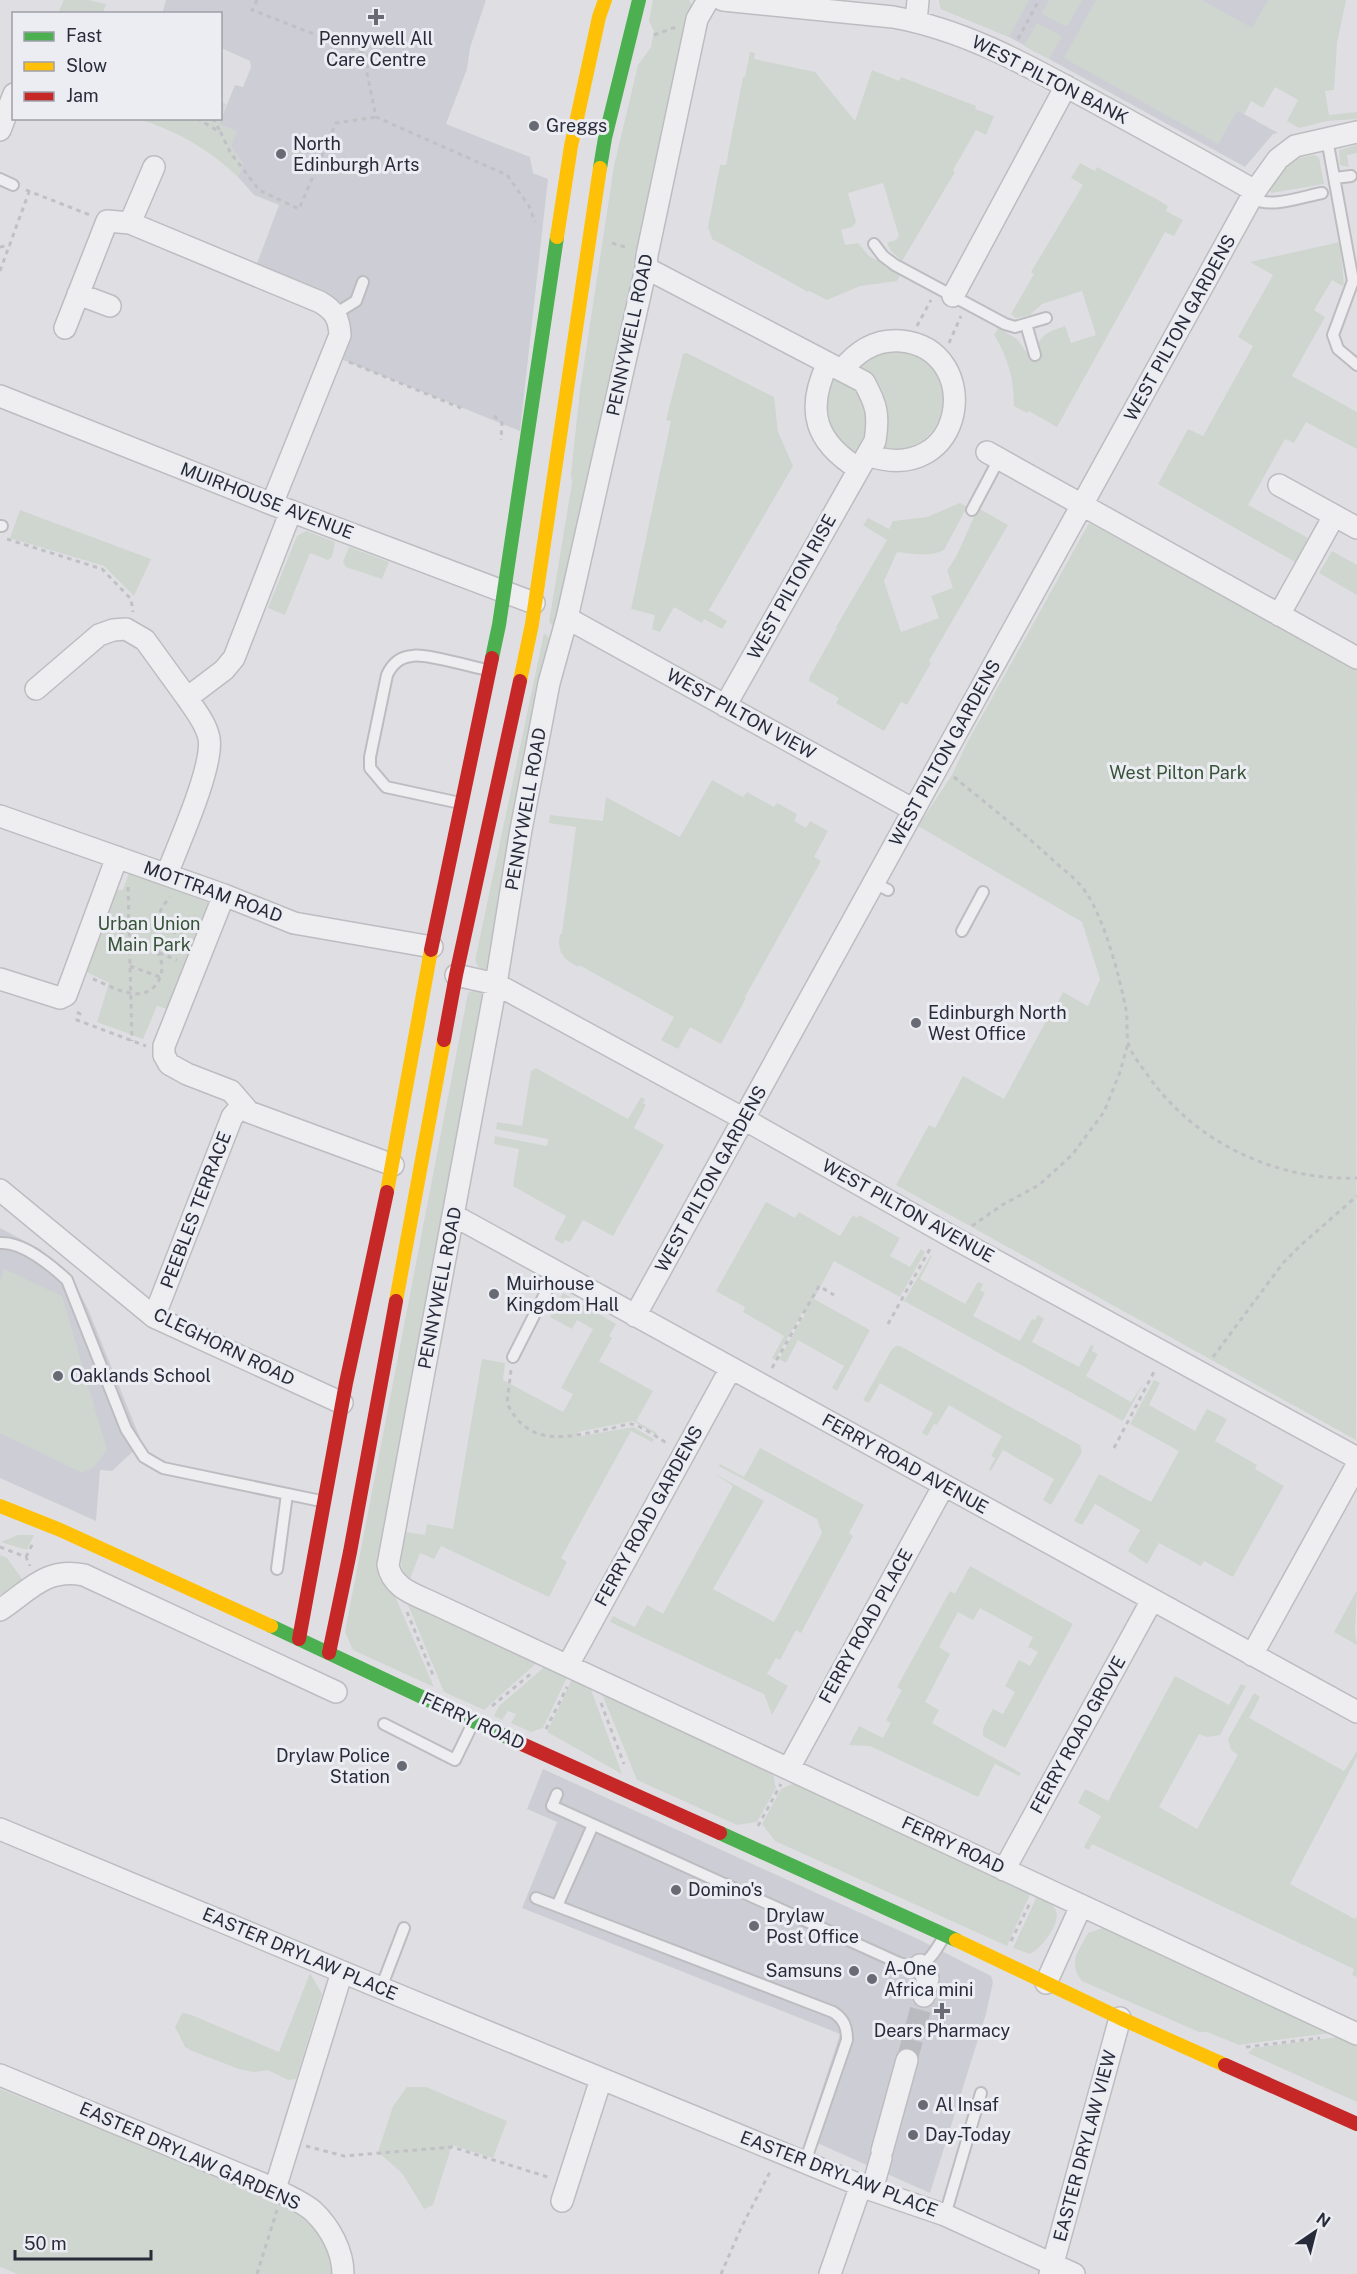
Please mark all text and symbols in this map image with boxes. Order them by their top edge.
marker: Pennywell All Care Centre [367,8,385,26]
legend [12,12,222,120]
text: Fast [66,25,102,46]
place label: Pennywell All Care Centre [319,28,433,70]
street label: WEST PILTON BANK [968,31,1132,128]
text: Slow [66,55,107,76]
text: Jam [66,85,99,106]
place label: Greggs [546,115,607,136]
marker: Greggs [527,119,541,133]
place label: North Edinburgh Arts [293,133,419,175]
marker: North Edinburgh Arts [274,147,288,161]
street label: WEST PILTON GARDENS [1120,231,1240,425]
street label: PENNYWELL ROAD [602,252,657,418]
street label: MUIRHOUSE AVENUE [178,458,357,543]
street label: WEST PILTON RISE [743,511,840,663]
street label: WEST PILTON GARDENS [885,656,1005,850]
street label: WEST PILTON VIEW [663,664,820,763]
street label: PENNYWELL ROAD [501,726,550,892]
park label: West Pilton Park [1109,762,1247,783]
street label: MOTTRAM ROAD [141,857,286,926]
park label: Urban Union Main Park [98,913,201,955]
place label: Edinburgh North West Office [928,1002,1067,1044]
marker: Edinburgh North West Office [909,1016,923,1030]
street label: WEST PILTON GARDENS [651,1082,771,1276]
street label: PEEBLES TERRACE [156,1128,235,1291]
street label: WEST PILTON AVENUE [818,1154,998,1267]
street label: PENNYWELL ROAD [413,1205,466,1371]
place label: Muirhouse Kingdom Hall [506,1273,619,1315]
marker: Muirhouse Kingdom Hall [487,1287,501,1301]
street label: CLEGHORN ROAD [150,1303,298,1390]
place label: Oaklands School [70,1365,211,1386]
marker: Oaklands School [51,1369,65,1383]
street label: FERRY ROAD AVENUE [818,1409,992,1518]
street label: FERRY ROAD GARDENS [590,1422,707,1610]
street label: FERRY ROAD PLACE [814,1545,917,1707]
street label: FERRY ROAD GROVE [1026,1652,1130,1817]
street label: FERRY ROAD [418,1688,528,1754]
place label: Drylaw Police Station [276,1745,390,1787]
marker: Drylaw Police Station [395,1759,409,1773]
street label: FERRY ROAD [898,1812,1008,1878]
place label: Domino's [688,1879,762,1900]
marker: Domino's [669,1883,683,1897]
street label: EASTER DRYLAW PLACE [199,1903,401,2004]
place label: Drylaw Post Office [766,1905,859,1947]
marker: Drylaw Post Office [747,1919,761,1933]
place label: A-One Africa mini [884,1958,973,2000]
place label: Samsuns [765,1960,842,1981]
marker: Samsuns [847,1964,861,1978]
marker: A-One Africa mini [865,1972,879,1986]
marker: Dears Pharmacy [935,2004,949,2018]
place label: Dears Pharmacy [874,2020,1011,2041]
street label: EASTER DRYLAW VIEW [1049,2048,1120,2244]
place label: Al Insaf [935,2094,999,2115]
street label: EASTER DRYLAW GARDENS [76,2097,304,2214]
marker: Al Insaf [916,2098,930,2112]
place label: Day-Today [925,2124,1011,2145]
street label: EASTER DRYLAW PLACE [737,2126,941,2221]
marker: Day-Today [906,2128,920,2142]
north arrow [1285,2202,1345,2262]
text: N [1313,2209,1334,2231]
scale bar [15,2223,152,2261]
text: 50 m [24,2233,67,2254]

